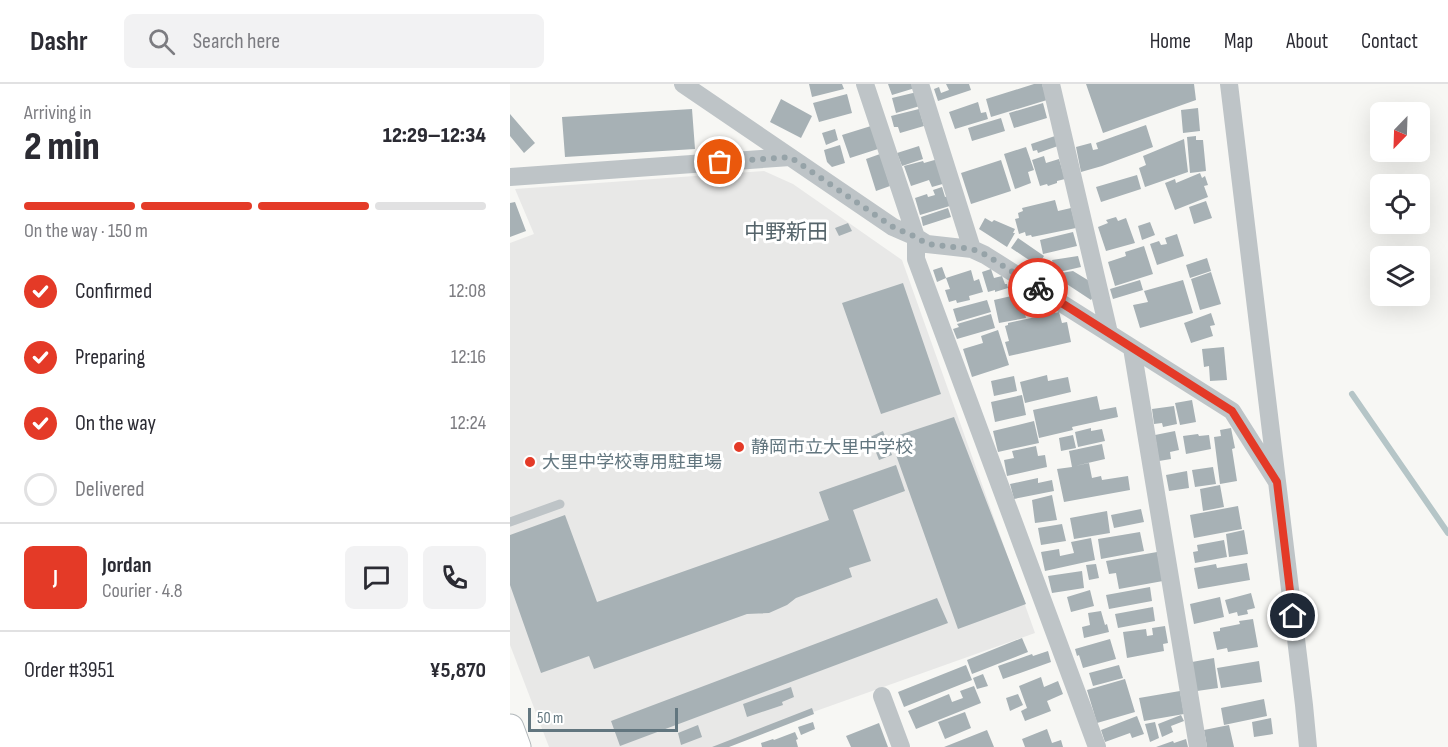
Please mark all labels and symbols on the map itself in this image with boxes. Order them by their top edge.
north arrow [1370,102,1430,162]
pin [694,136,745,187]
district label: 中野新田 [744,220,828,245]
courier [1008,258,1068,318]
place label: 静岡市立大里中学校 [751,437,913,458]
marker: 静岡市立大里中学校 [732,440,746,454]
place label: 大里中学校専用駐車場 [542,452,722,473]
marker: 大里中学校専用駐車場 [523,455,537,469]
pin [1267,590,1318,641]
scale bar [528,705,678,732]

